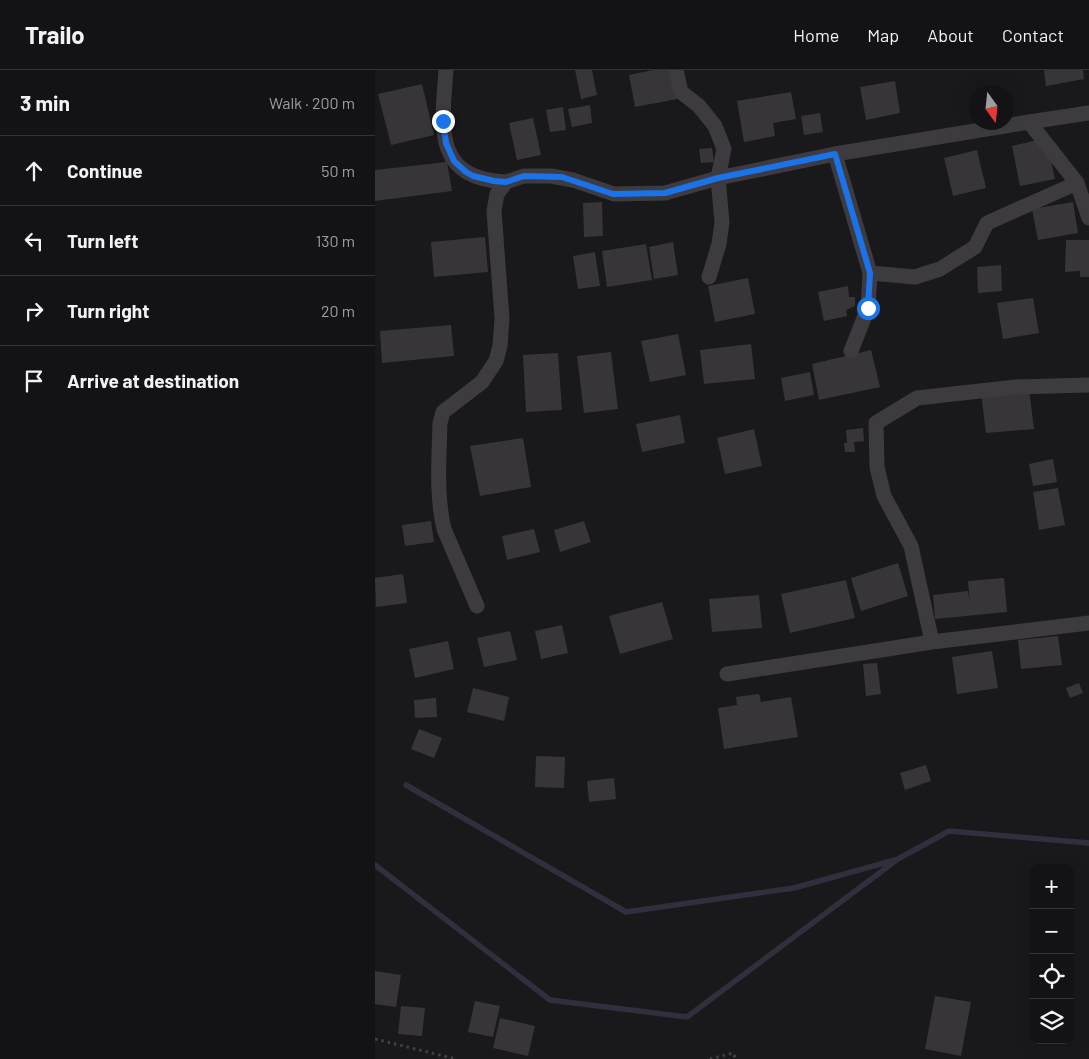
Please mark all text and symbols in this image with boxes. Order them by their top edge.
text: Trailo [25,20,85,49]
text: Home [793,24,839,46]
text: Map [867,24,899,46]
text: About [927,24,974,46]
text: Contact [1002,24,1064,46]
north arrow [969,85,1014,130]
text: 3 min [20,90,70,115]
text: Walk · 200 m [269,93,355,112]
route end [432,110,455,133]
icon: ahead [20,157,48,185]
text: Continue [67,159,143,182]
text: 50 m [321,161,355,180]
icon: left [20,227,48,255]
text: Turn left [67,229,138,252]
text: 130 m [316,231,355,250]
icon: right [20,297,48,325]
route start [857,297,880,320]
text: Turn right [67,299,149,322]
text: 20 m [321,301,355,320]
icon: arrive [20,367,48,395]
text: Arrive at destination [67,369,239,392]
map controls [1029,864,1074,1044]
button: + [1029,864,1074,909]
button: − [1029,909,1074,954]
button: locate [1029,954,1074,999]
button: layers [1029,999,1074,1044]

